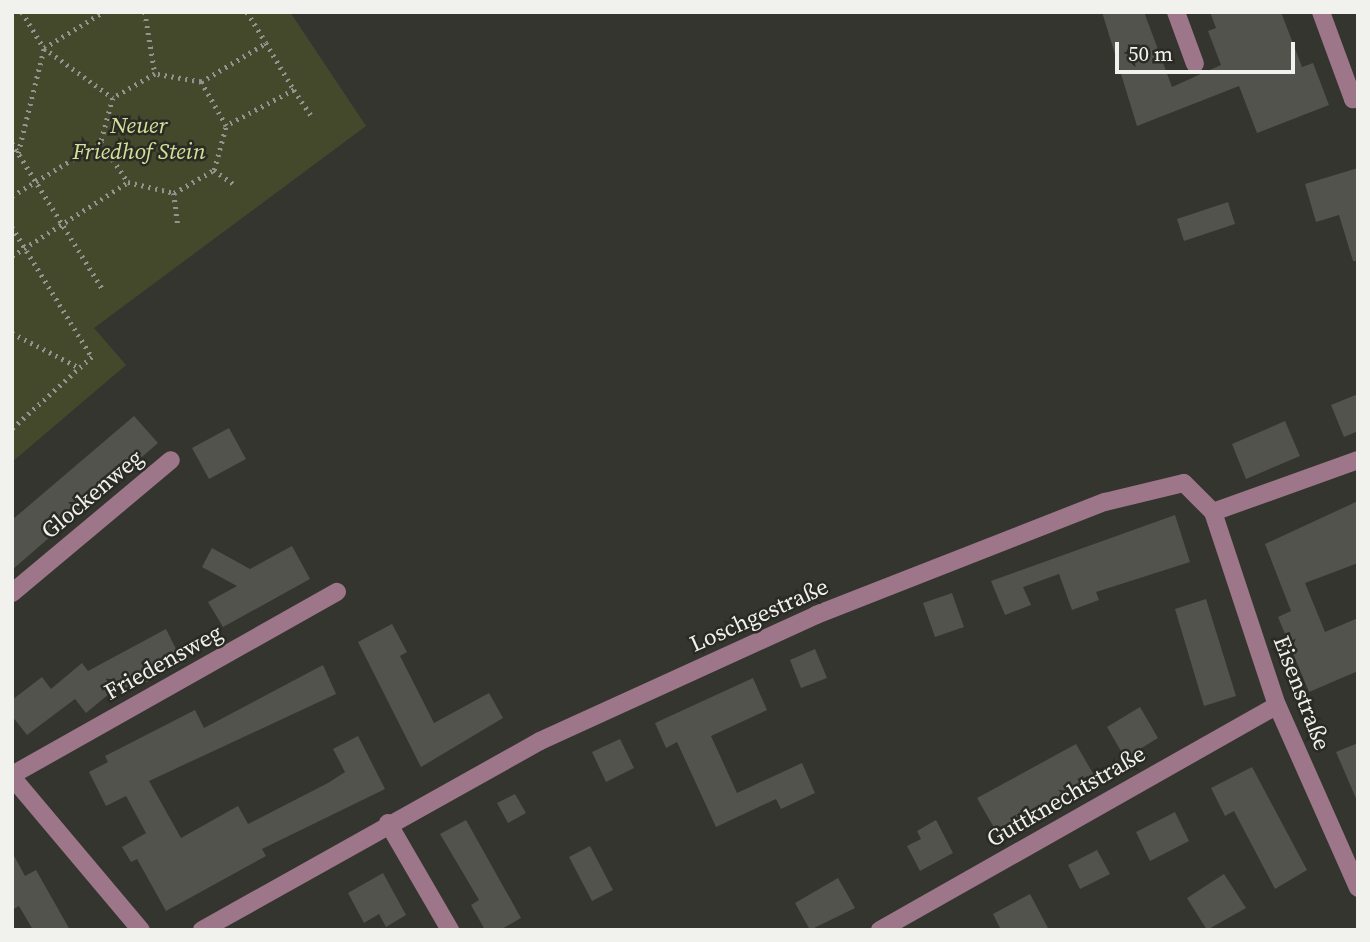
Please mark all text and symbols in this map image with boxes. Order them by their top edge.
scale bar [1118,28,1298,72]
text: 50 m [1128,39,1173,68]
park label: Neuer Friedhof Stein [72,111,206,165]
street label: Glockenweg [36,444,148,544]
street label: Loschgestraße [686,572,832,658]
street label: Friedensweg [99,618,227,706]
street label: Eisenstraße [1268,632,1336,754]
street label: Guttknechtstraße [982,739,1150,853]

